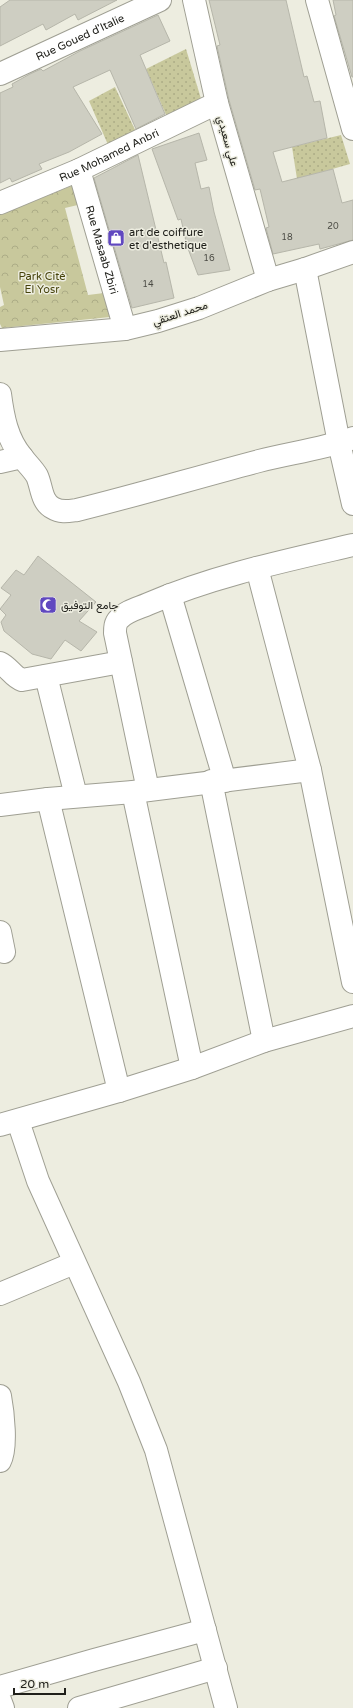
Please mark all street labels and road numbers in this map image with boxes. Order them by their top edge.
street label: Rue Goued d'Italie [34,11,126,64]
street label: علي سعيدي [211,114,241,169]
street label: Rue Mohamed Anbri [57,126,161,185]
street label: Rue Masaab Zbiri [83,204,121,296]
street label: محمد العتقي [151,298,210,331]

